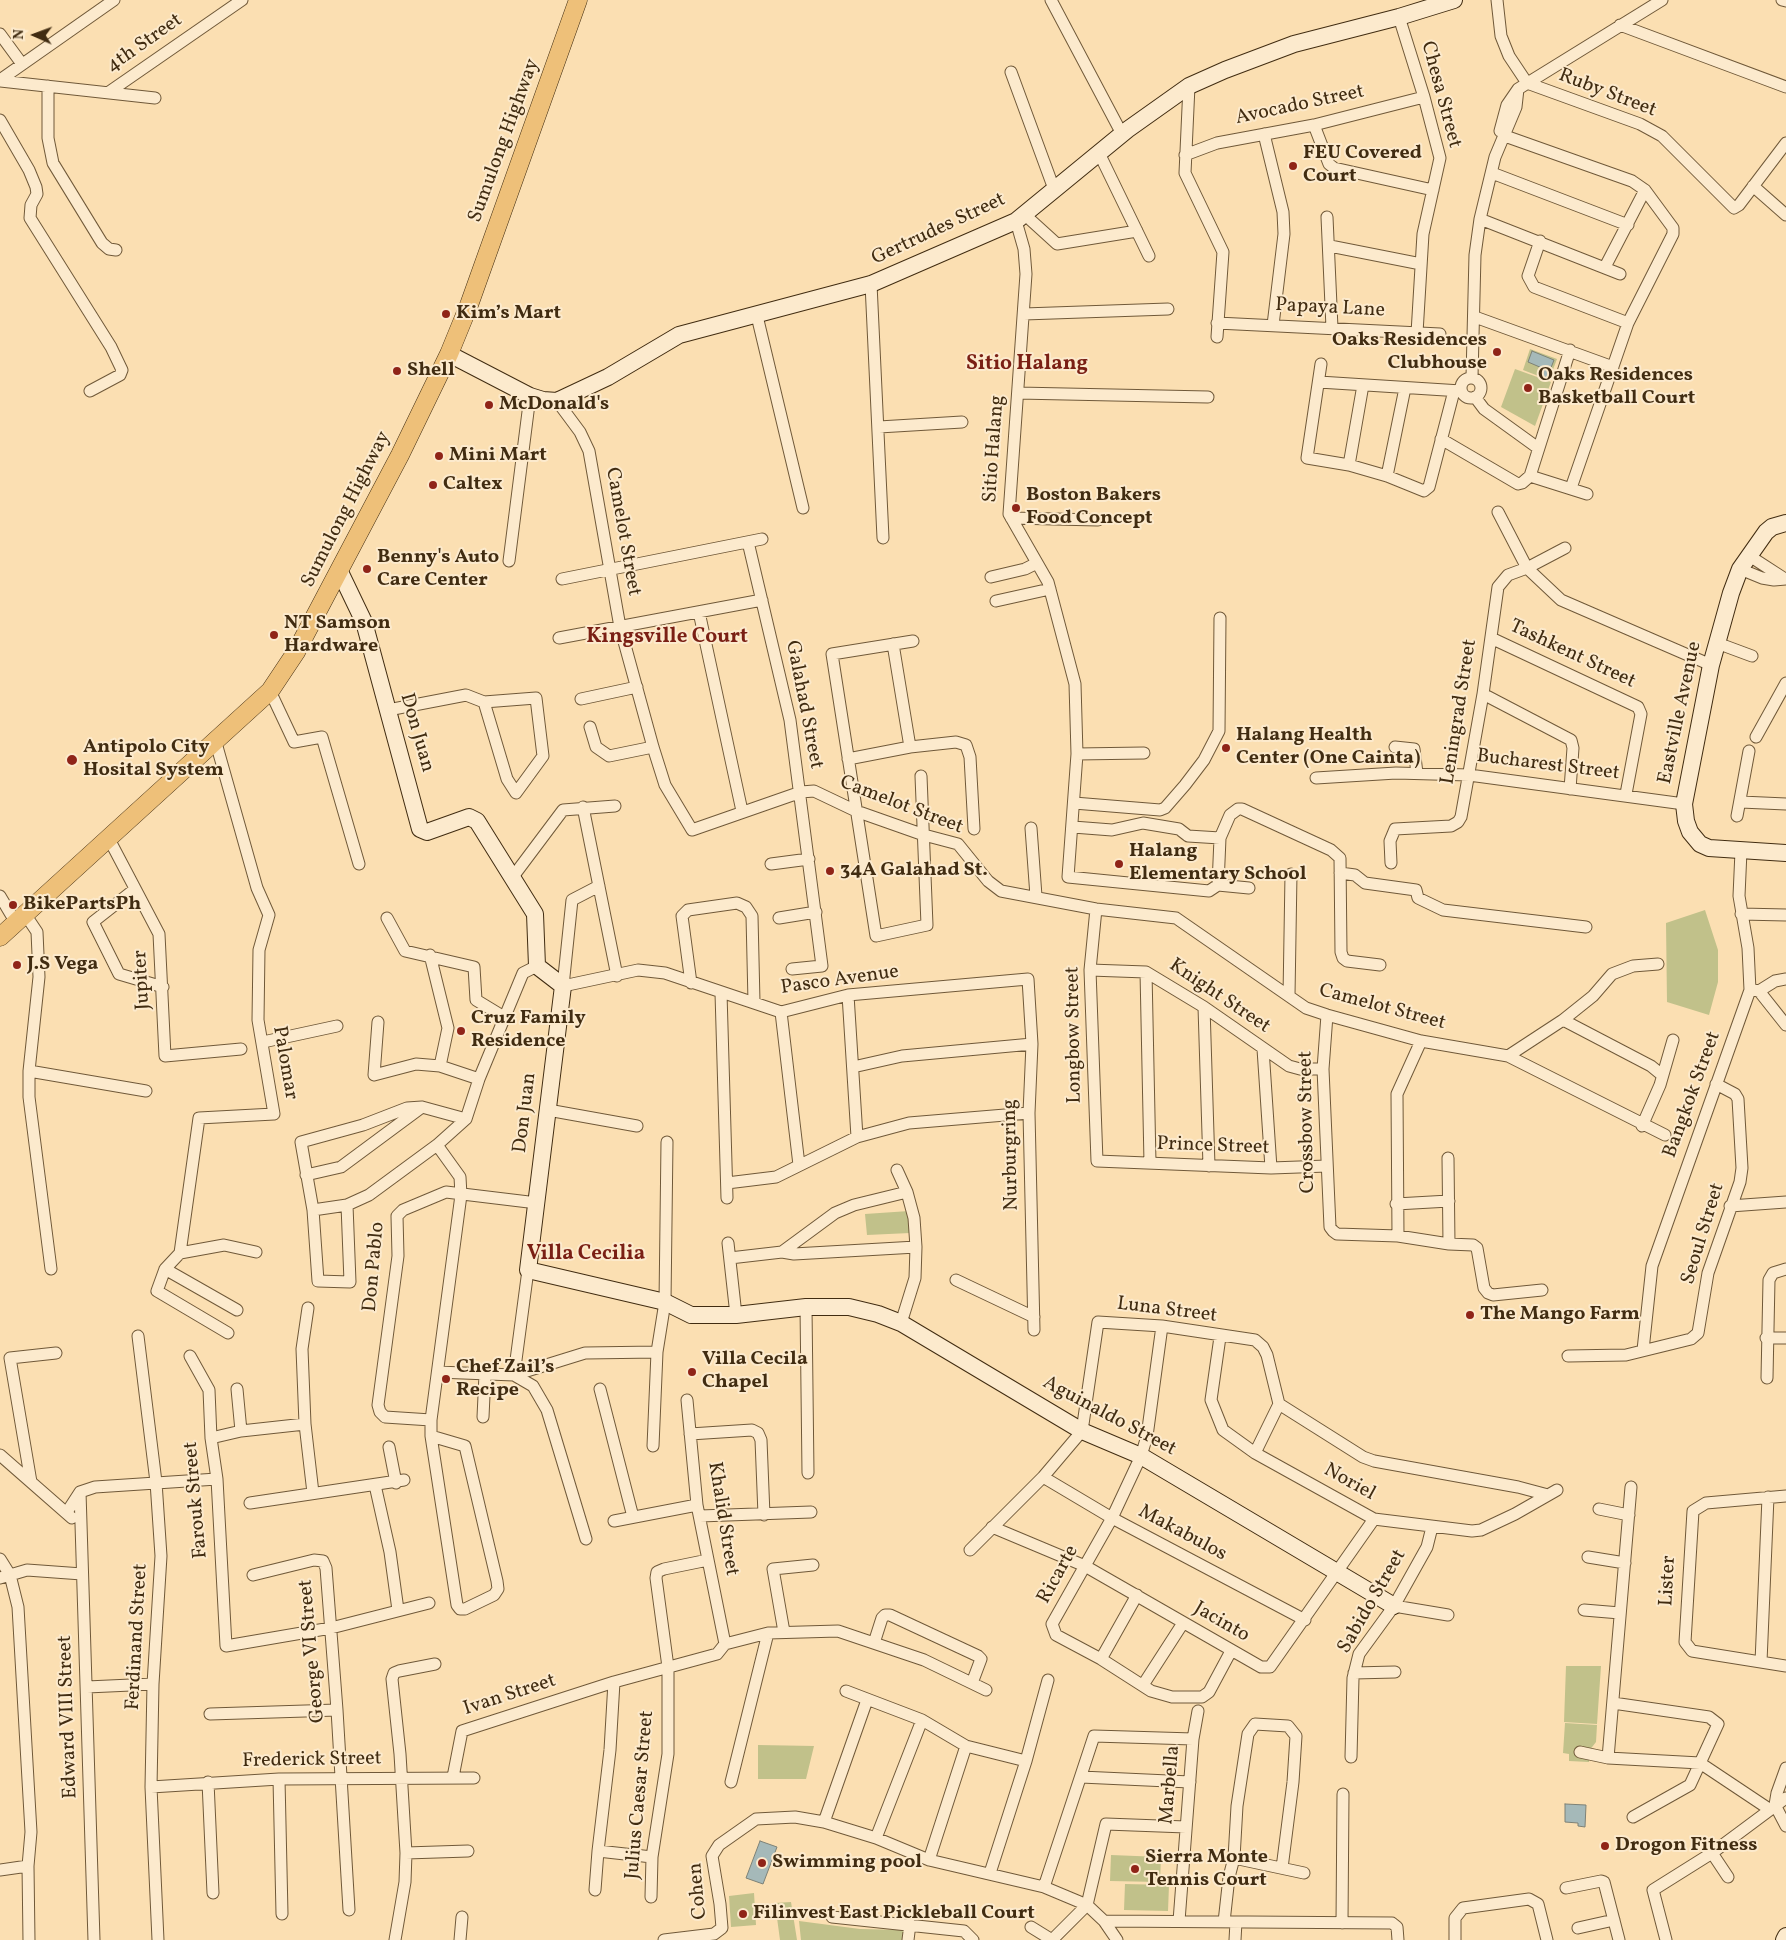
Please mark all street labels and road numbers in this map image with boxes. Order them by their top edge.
street label: 4th Street [102,9,188,79]
street label: Chesa Street [1414,39,1466,151]
street label: Sumulong Highway [464,56,546,226]
street label: Ruby Street [1555,64,1659,124]
street label: Avocado Street [1233,81,1367,131]
street label: Gertrudes Street [868,189,1010,271]
street label: Papaya Lane [1275,294,1385,324]
street label: Sitio Halang [979,394,1011,504]
street label: Sumulong Highway [297,428,397,592]
street label: Camelot Street [599,466,645,598]
street label: Tashkent Street [1505,615,1639,695]
street label: Leningrad Street [1437,638,1483,786]
street label: Galahad Street [779,639,827,771]
street label: Eastville Avenue [1654,640,1708,786]
street label: Don Juan [393,691,439,775]
street label: Bucharest Street [1475,745,1621,787]
street label: Camelot Street [836,771,966,841]
street label: Jupiter [129,949,157,1011]
street label: Knight Street [1164,954,1274,1040]
street label: Pasco Avenue [779,961,901,1001]
street label: Longbow Street [1062,966,1088,1104]
street label: Camelot Street [1316,980,1448,1036]
street label: Palomar [266,1024,302,1102]
street label: Bangkok Street [1659,1028,1727,1162]
street label: Crossbow Street [1295,1051,1321,1193]
street label: Don Juan [509,1071,543,1155]
street label: Nurburgring [999,1099,1025,1211]
street label: Prince Street [1156,1133,1270,1161]
street label: Seoul Street [1677,1180,1731,1288]
street label: Don Pablo [359,1221,391,1313]
street label: Luna Street [1116,1293,1218,1329]
street label: Aguinaldo Street [1038,1372,1180,1462]
street label: Farouk Street [180,1440,214,1560]
street label: Noriel [1319,1459,1379,1507]
street label: Khalid Street [701,1460,743,1578]
street label: Makabulos [1134,1501,1230,1567]
street label: Ricarte [1033,1542,1085,1608]
street label: Sabido Street [1334,1546,1412,1658]
street label: Lister [1656,1555,1682,1607]
street label: Ferdinand Street [122,1563,154,1711]
street label: George VI Street [295,1578,331,1724]
street label: Jacinto [1189,1597,1253,1649]
street label: Edward VIII Street [54,1635,84,1799]
street label: Ivan Street [461,1670,559,1722]
street label: Julius Caesar Street [622,1710,660,1880]
street label: Marbella [1156,1744,1186,1826]
street label: Frederick Street [242,1748,382,1774]
street label: Cohen [685,1862,713,1920]

